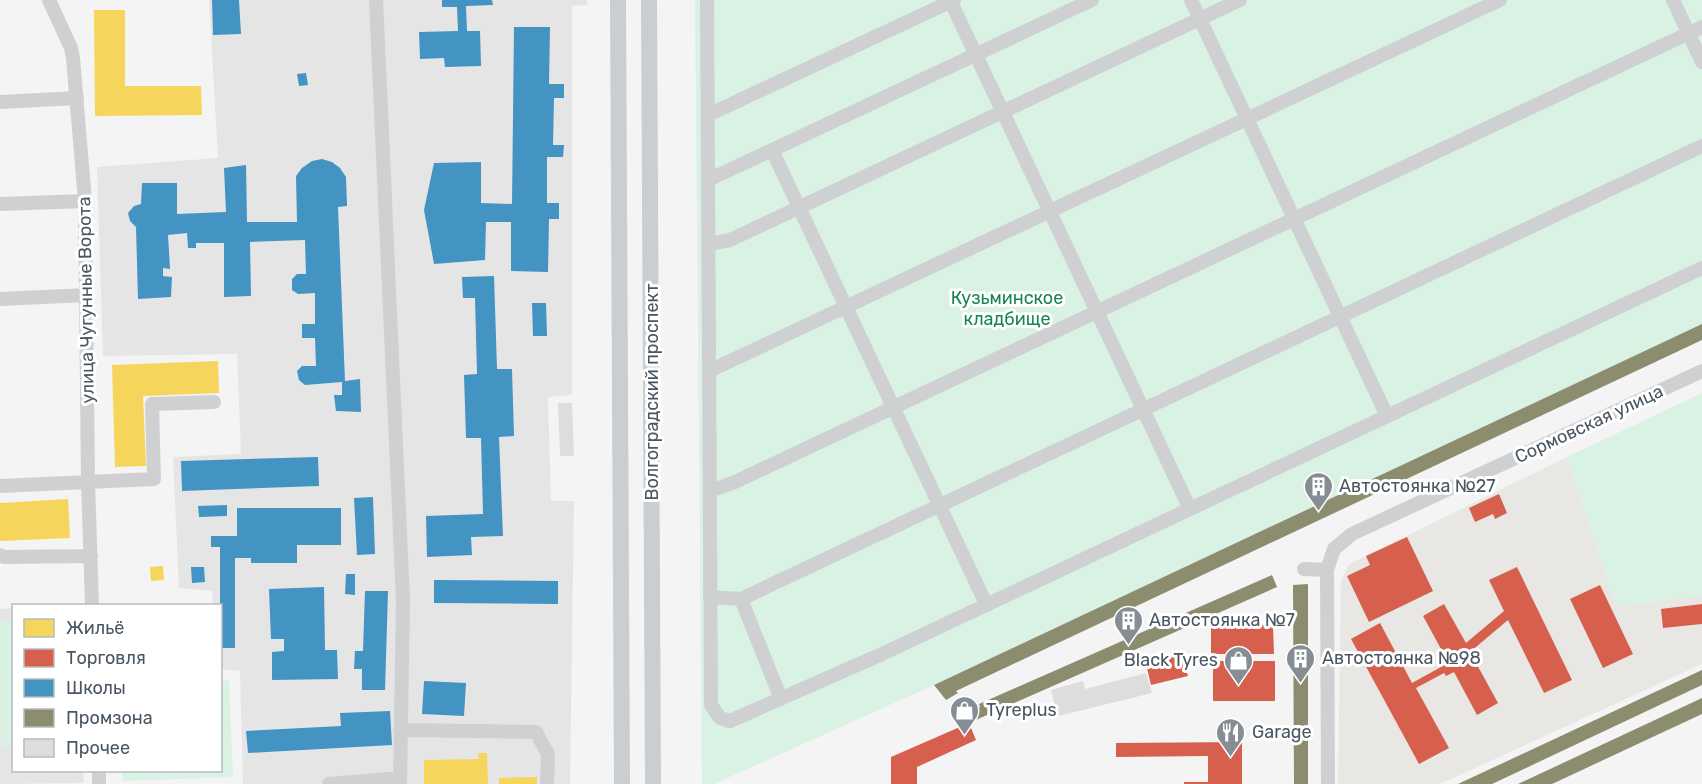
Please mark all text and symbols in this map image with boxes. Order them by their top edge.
street label: улица Чугунные Ворота [73,196,99,404]
street label: Волгоградский проспект [641,284,663,500]
park label: Кузьминское кладбище [951,287,1063,330]
street label: Сормовская улица [1511,380,1667,468]
building icon: Автостоянка №27 [1302,470,1334,512]
place label: Автостоянка №27 [1339,475,1496,497]
legend [12,604,222,772]
building icon: Автостоянка №7 [1112,604,1144,646]
place label: Автостоянка №7 [1149,609,1295,631]
text: Жильё [66,617,124,639]
building icon: Автостоянка №98 [1285,642,1317,684]
shop icon: Black Tyres [1223,644,1255,686]
text: Торговля [66,647,146,669]
place label: Автостоянка №98 [1322,647,1481,669]
place label: Black Tyres [1124,649,1218,671]
text: Школы [66,677,126,699]
shop icon: Tyreplus [949,694,981,736]
place label: Tyreplus [986,699,1057,721]
text: Промзона [66,707,153,729]
restaurant icon: Garage [1215,716,1247,758]
place label: Garage [1252,721,1312,743]
text: Прочее [66,737,130,759]

